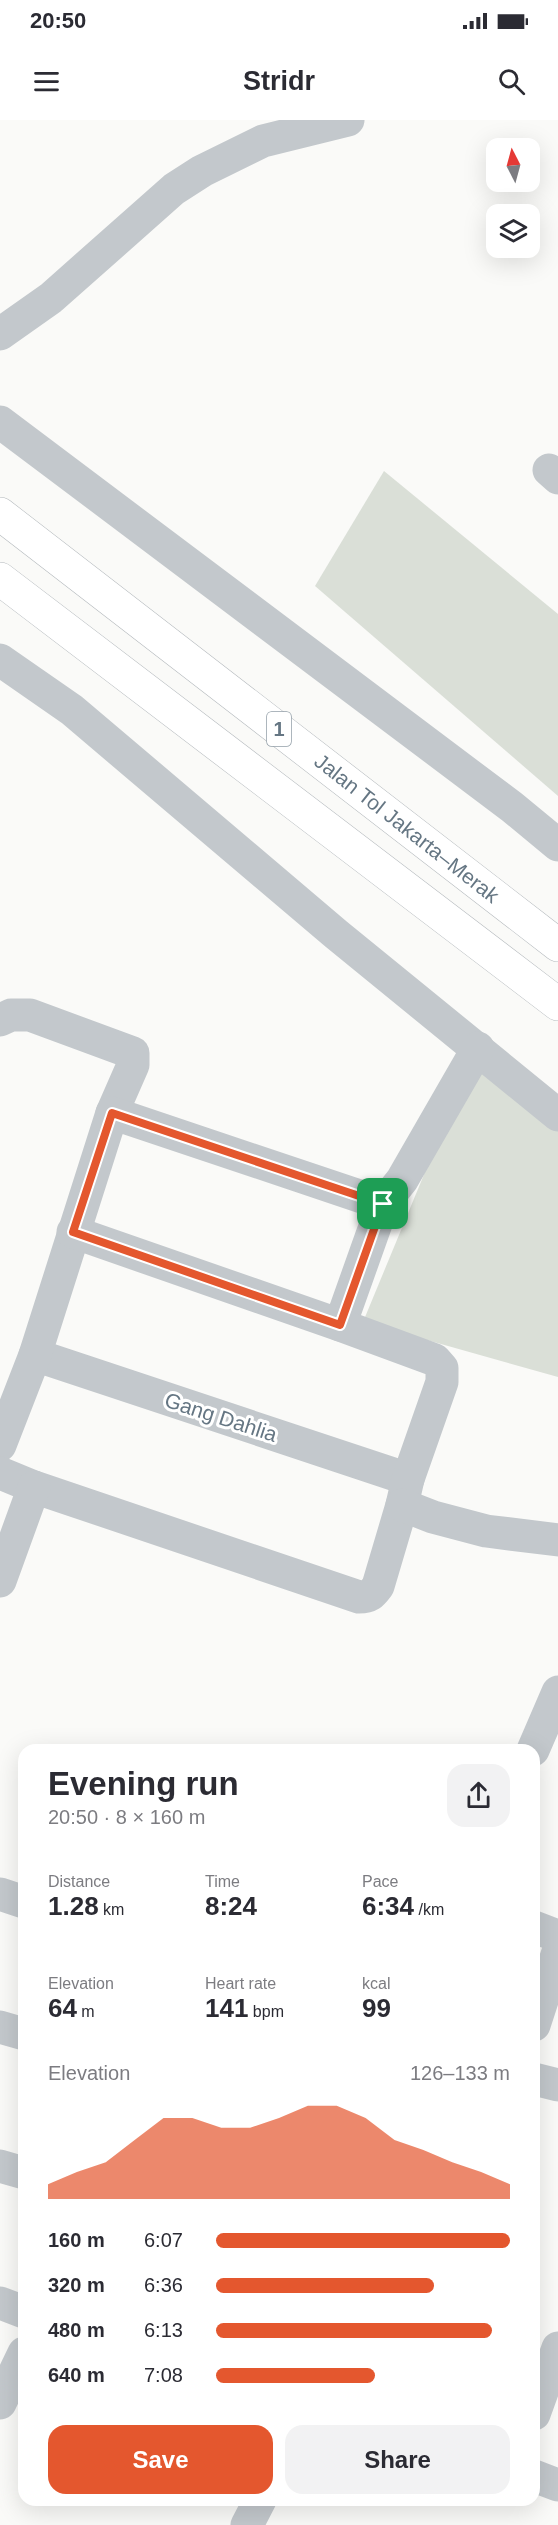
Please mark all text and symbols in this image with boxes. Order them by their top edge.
text: 20:50 [30,8,86,33]
icon: menu [30,65,63,98]
icon: search [495,65,528,98]
text: Stridr [243,66,315,96]
north arrow [486,138,540,192]
map controls [486,138,540,258]
button: layers [486,204,540,258]
road number: 1 [267,712,291,746]
street label: Jalan Tol Jakarta–Merak [310,749,504,907]
pin [357,1178,408,1229]
icon: arrive [366,1187,399,1220]
street label: Gang Dahlia [162,1388,280,1446]
button: share [447,1764,510,1827]
text: Evening run [48,1765,239,1802]
text: 20:50 · 8 × 160 m [48,1806,205,1828]
text: Distance [48,1873,110,1890]
text: Time [205,1873,240,1890]
text: Pace [362,1873,398,1890]
text: 1.28 [48,1891,99,1921]
text: 8:24 [205,1891,257,1921]
text: 6:34 [362,1891,414,1921]
text: km [99,1901,124,1918]
text: /km [414,1901,444,1918]
text: Elevation [48,1975,114,1992]
text: Heart rate [205,1975,276,1992]
text: kcal [362,1975,390,1992]
text: 64 [48,1993,77,2023]
text: 141 [205,1993,248,2023]
text: 99 [362,1993,391,2023]
text: m [77,2003,95,2020]
text: bpm [248,2003,284,2020]
text: Elevation [48,2062,130,2084]
text: 126–133 m [410,2062,510,2084]
text: 160 m [48,2229,105,2251]
text: 6:07 [144,2229,183,2251]
text: 320 m [48,2274,105,2296]
text: 6:36 [144,2274,183,2296]
text: 480 m [48,2319,105,2341]
text: 6:13 [144,2319,183,2341]
text: 640 m [48,2364,105,2386]
text: 7:08 [144,2364,183,2386]
button: Save [48,2425,273,2494]
button: Share [285,2425,510,2494]

